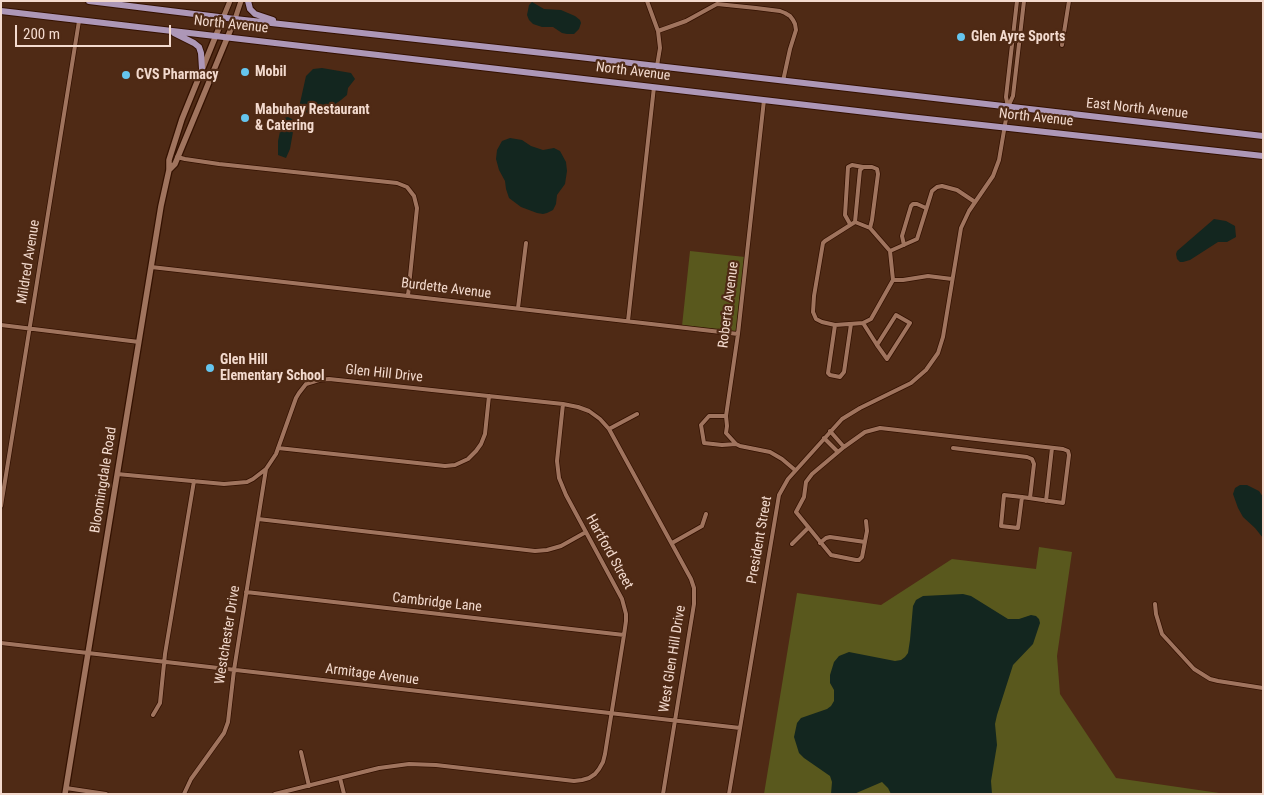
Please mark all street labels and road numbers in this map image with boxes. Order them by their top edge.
street label: North Avenue [193,13,269,37]
street label: North Avenue [595,59,671,85]
street label: East North Avenue [1085,95,1189,123]
street label: North Avenue [998,106,1074,130]
street label: Mildred Avenue [14,219,44,305]
street label: Roberta Avenue [715,261,743,349]
street label: Burdette Avenue [400,275,492,303]
street label: Glen Hill Drive [345,362,423,386]
street label: Bloomingdale Road [87,426,121,534]
street label: President Street [744,495,776,585]
street label: Hartford Street [582,512,636,592]
street label: Westchester Drive [212,584,244,686]
street label: Cambridge Lane [391,590,483,616]
street label: West Glen Hill Drive [656,604,690,714]
street label: Armitage Avenue [324,661,420,689]

